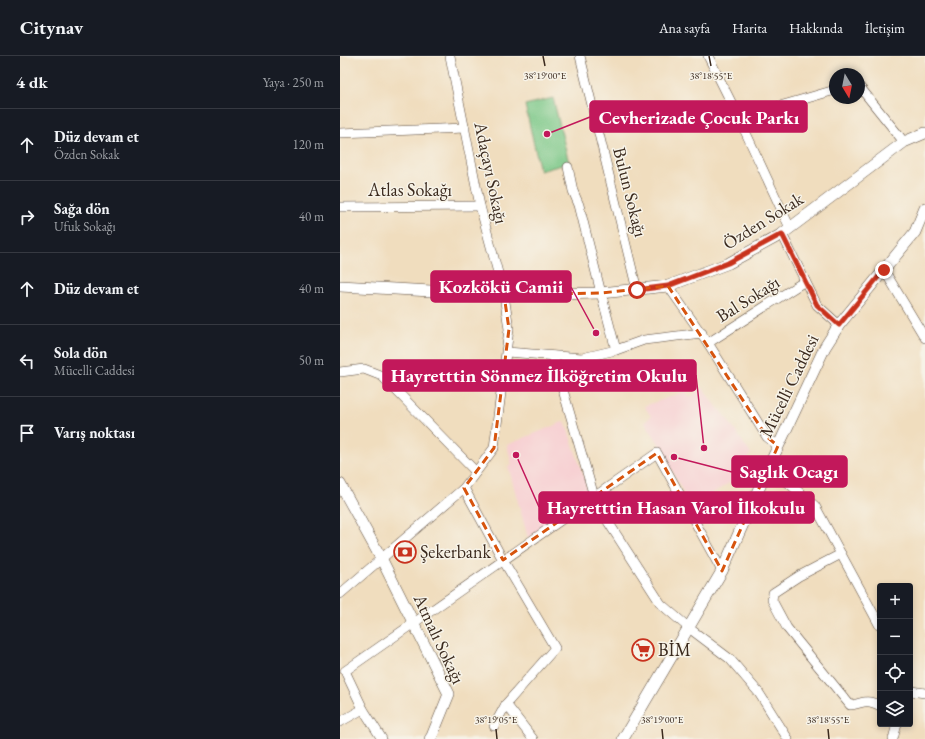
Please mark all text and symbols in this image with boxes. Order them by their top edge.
text: Citynav [20,15,83,40]
text: Ana sayfa [659,19,710,37]
text: Harita [732,19,767,37]
text: Hakkında [789,19,843,37]
text: İletişim [865,19,905,37]
north arrow [829,68,865,104]
text: 38°19'00"E [524,69,567,82]
text: 38°18'55"E [690,69,733,82]
text: 4 dk [16,71,48,93]
text: Yaya · 250 m [263,74,324,91]
callout: Cevherizade Çocuk Parkı [590,101,807,132]
text: Cevherizade Çocuk Parkı [599,105,800,130]
street label: Adaçayı Sokağı [469,119,514,227]
text: Düz devam et [54,127,139,146]
icon: ahead [16,134,38,156]
text: 120 m [293,136,324,153]
street label: Bulun Sokağı [608,145,653,240]
text: Özden Sokak [54,146,120,163]
street label: Atlas Sokağı [367,178,453,201]
street label: Özden Sokak [718,186,808,254]
text: Sağa dön [54,199,110,218]
icon: right [16,206,38,228]
text: 40 m [299,208,324,225]
text: Ufuk Sokağı [54,218,116,235]
route end [875,261,893,279]
street label: Bal Sokağı [712,270,784,327]
callout: Kozkökü Camii [431,271,571,302]
text: Kozkökü Camii [439,274,564,299]
icon: ahead [16,278,38,300]
text: Düz devam et [54,279,139,298]
text: 40 m [299,280,324,297]
route start [628,281,646,299]
street label: Mücelli Caddesi [754,330,824,441]
text: Sola dön [54,343,107,362]
icon: left [16,350,38,372]
text: 50 m [299,352,324,369]
callout: Hayretttin Sönmez İlköğretim Okulu [383,360,696,391]
text: Mücelli Caddesi [54,362,135,379]
text: Hayretttin Sönmez İlköğretim Okulu [391,363,688,388]
icon: arrive [16,422,38,444]
text: Varış noktası [54,423,135,442]
callout: Saglık Ocagı [732,456,847,487]
text: Saglık Ocagı [740,459,839,484]
callout: Hayretttin Hasan Varol İlkokulu [539,492,814,523]
text: Hayretttin Hasan Varol İlkokulu [547,495,806,520]
bank icon: Şekerbank [392,539,418,565]
place label: Şekerbank [420,540,491,563]
map controls [877,583,913,727]
button: + [877,583,913,619]
street label: Atmalı Sokağı [408,589,471,688]
button: − [877,619,913,655]
supermarket icon: BİM [630,637,656,663]
place label: BİM [658,638,691,661]
button: locate [877,655,913,691]
button: layers [877,691,913,727]
text: 38°19'05"E [475,713,518,726]
text: 38°19'00"E [641,713,684,726]
text: 38°18'55"E [807,713,850,726]

